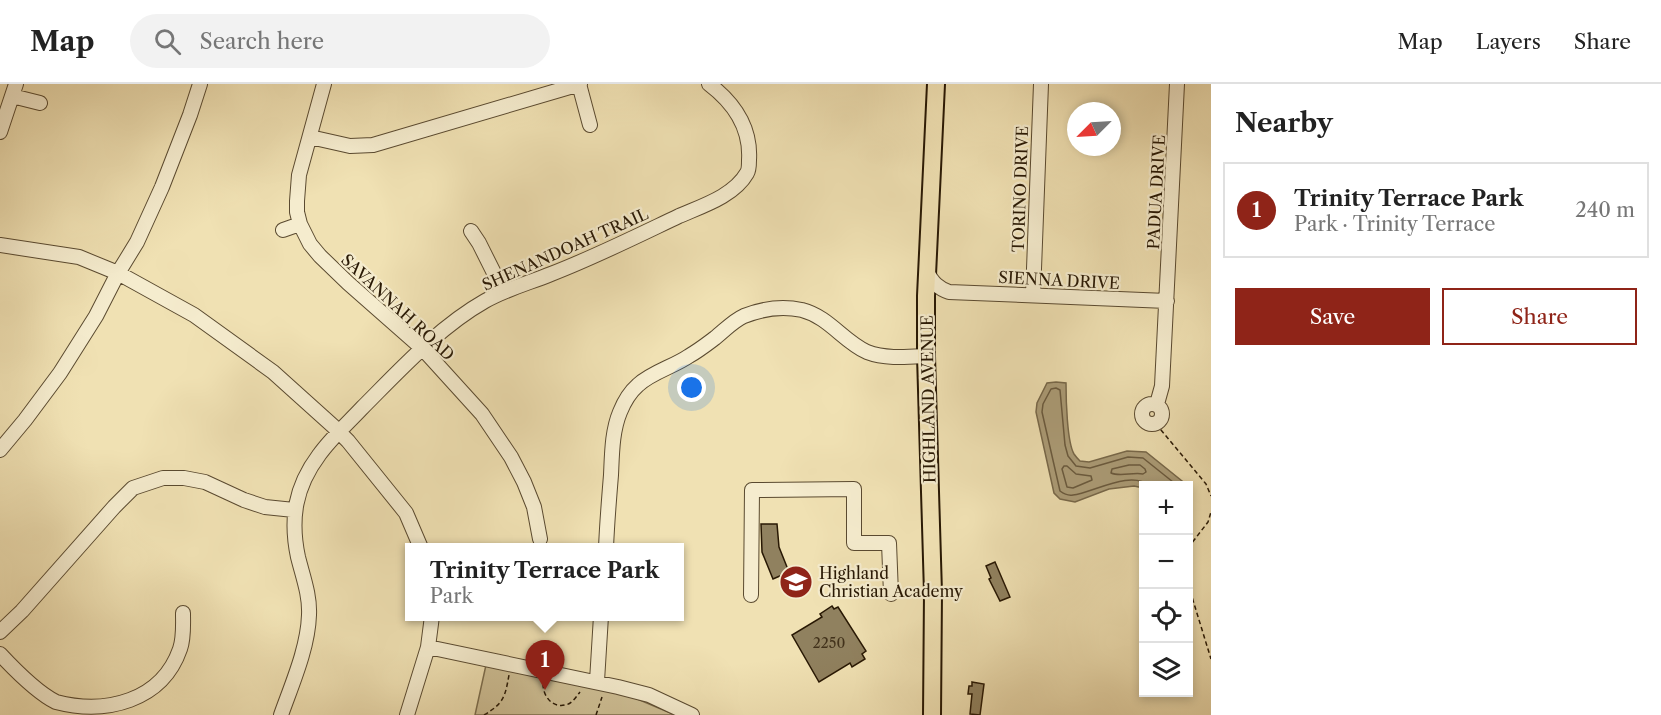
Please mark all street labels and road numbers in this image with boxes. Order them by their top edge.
street label: TORINO DRIVE [1008,125,1032,253]
street label: PADUA DRIVE [1143,134,1169,250]
street label: SHENANDOAH TRAIL [479,203,652,295]
street label: SAVANNAH ROAD [337,249,459,365]
street label: SIENNA DRIVE [998,267,1120,293]
street label: HIGHLAND AVENUE [917,315,939,483]

